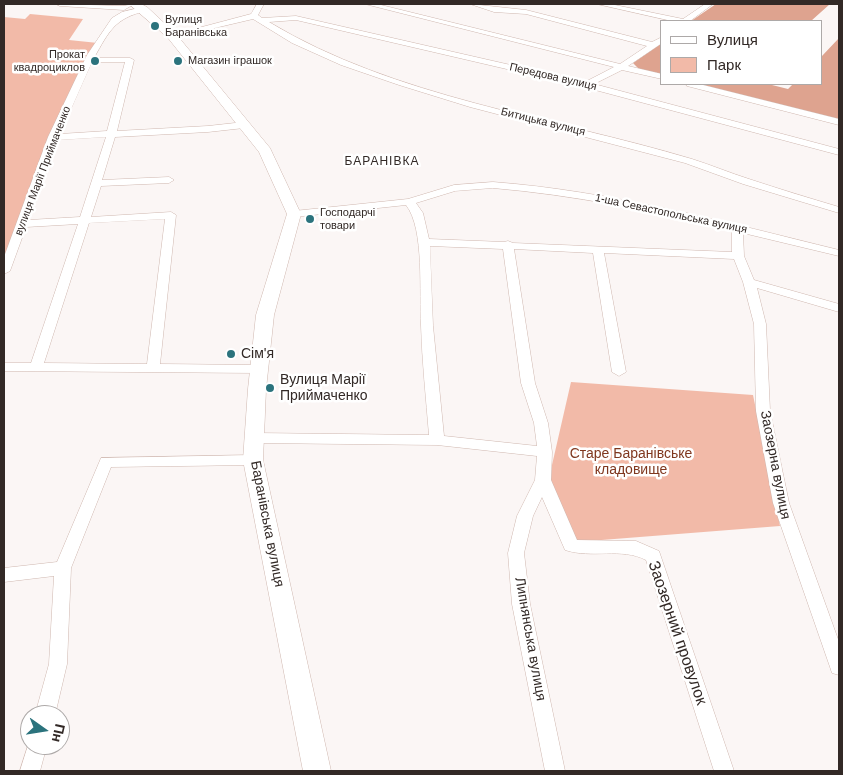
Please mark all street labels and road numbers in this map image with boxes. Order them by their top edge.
street label: Передова вулиця [508,61,598,93]
street label: вулиця Марії Приймаченко [12,104,74,238]
street label: Битицька вулиця [499,105,587,139]
street label: 1-ша Севастопольська вулиця [594,191,748,237]
street label: Заозерна вулиця [756,409,794,521]
street label: Баранівська вулиця [246,459,288,589]
street label: Заозерний провулок [643,558,711,708]
street label: Липнянська вулиця [511,576,549,702]

